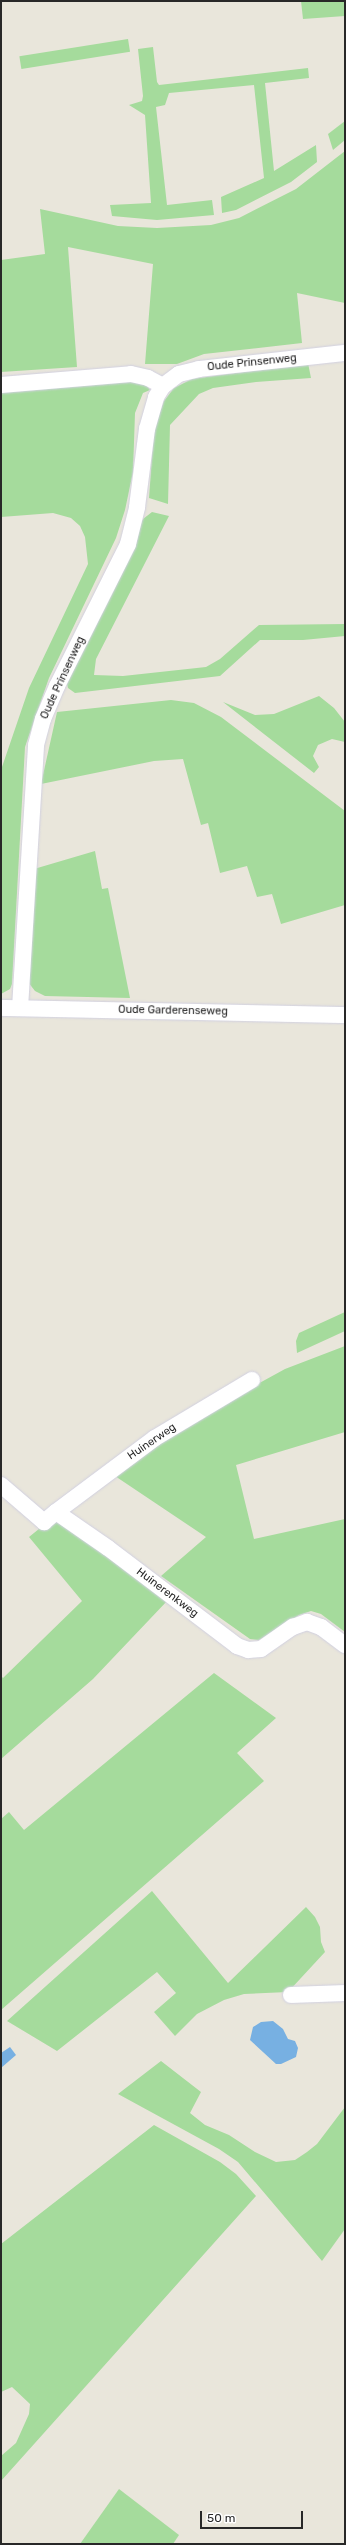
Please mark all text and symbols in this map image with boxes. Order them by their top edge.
street label: Oude Prinsenweg [207,352,297,374]
street label: Oude Prinsenweg [38,635,88,721]
street label: Oude Garderenseweg [118,1003,228,1019]
street label: Huinerweg [125,1421,179,1463]
street label: Huinerenkweg [134,1565,200,1621]
scale bar [202,2503,305,2529]
text: 50 m [207,2511,235,2525]

